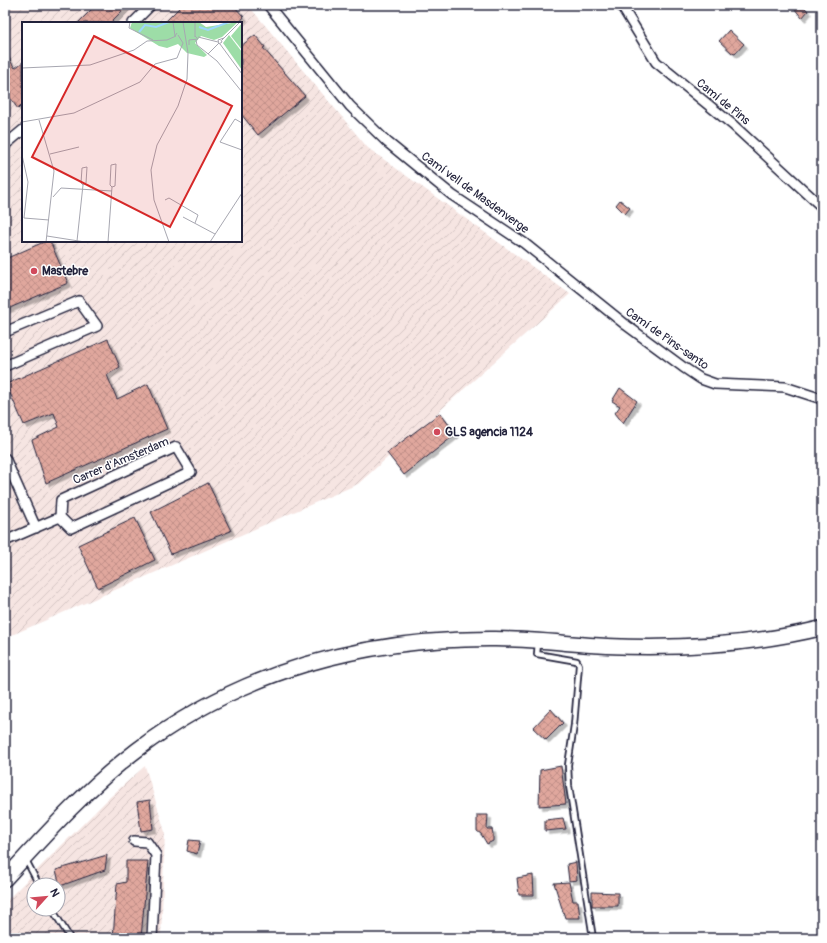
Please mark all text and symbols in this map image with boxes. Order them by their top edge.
inset map [22,22,242,242]
street label: Camí de Pins [693,76,753,129]
street label: Camí vell de Masdenverge [418,149,532,237]
place label: Mastebre [42,264,89,279]
marker: Mastebre [29,266,39,276]
street label: Camí de Pins-santo [622,305,712,374]
place label: GLS agencia 1124 [445,425,533,440]
marker: GLS agencia 1124 [432,427,442,437]
street label: Carrer d'Amsterdam [71,434,172,488]
north arrow [26,877,66,917]
text: N [47,886,62,899]

